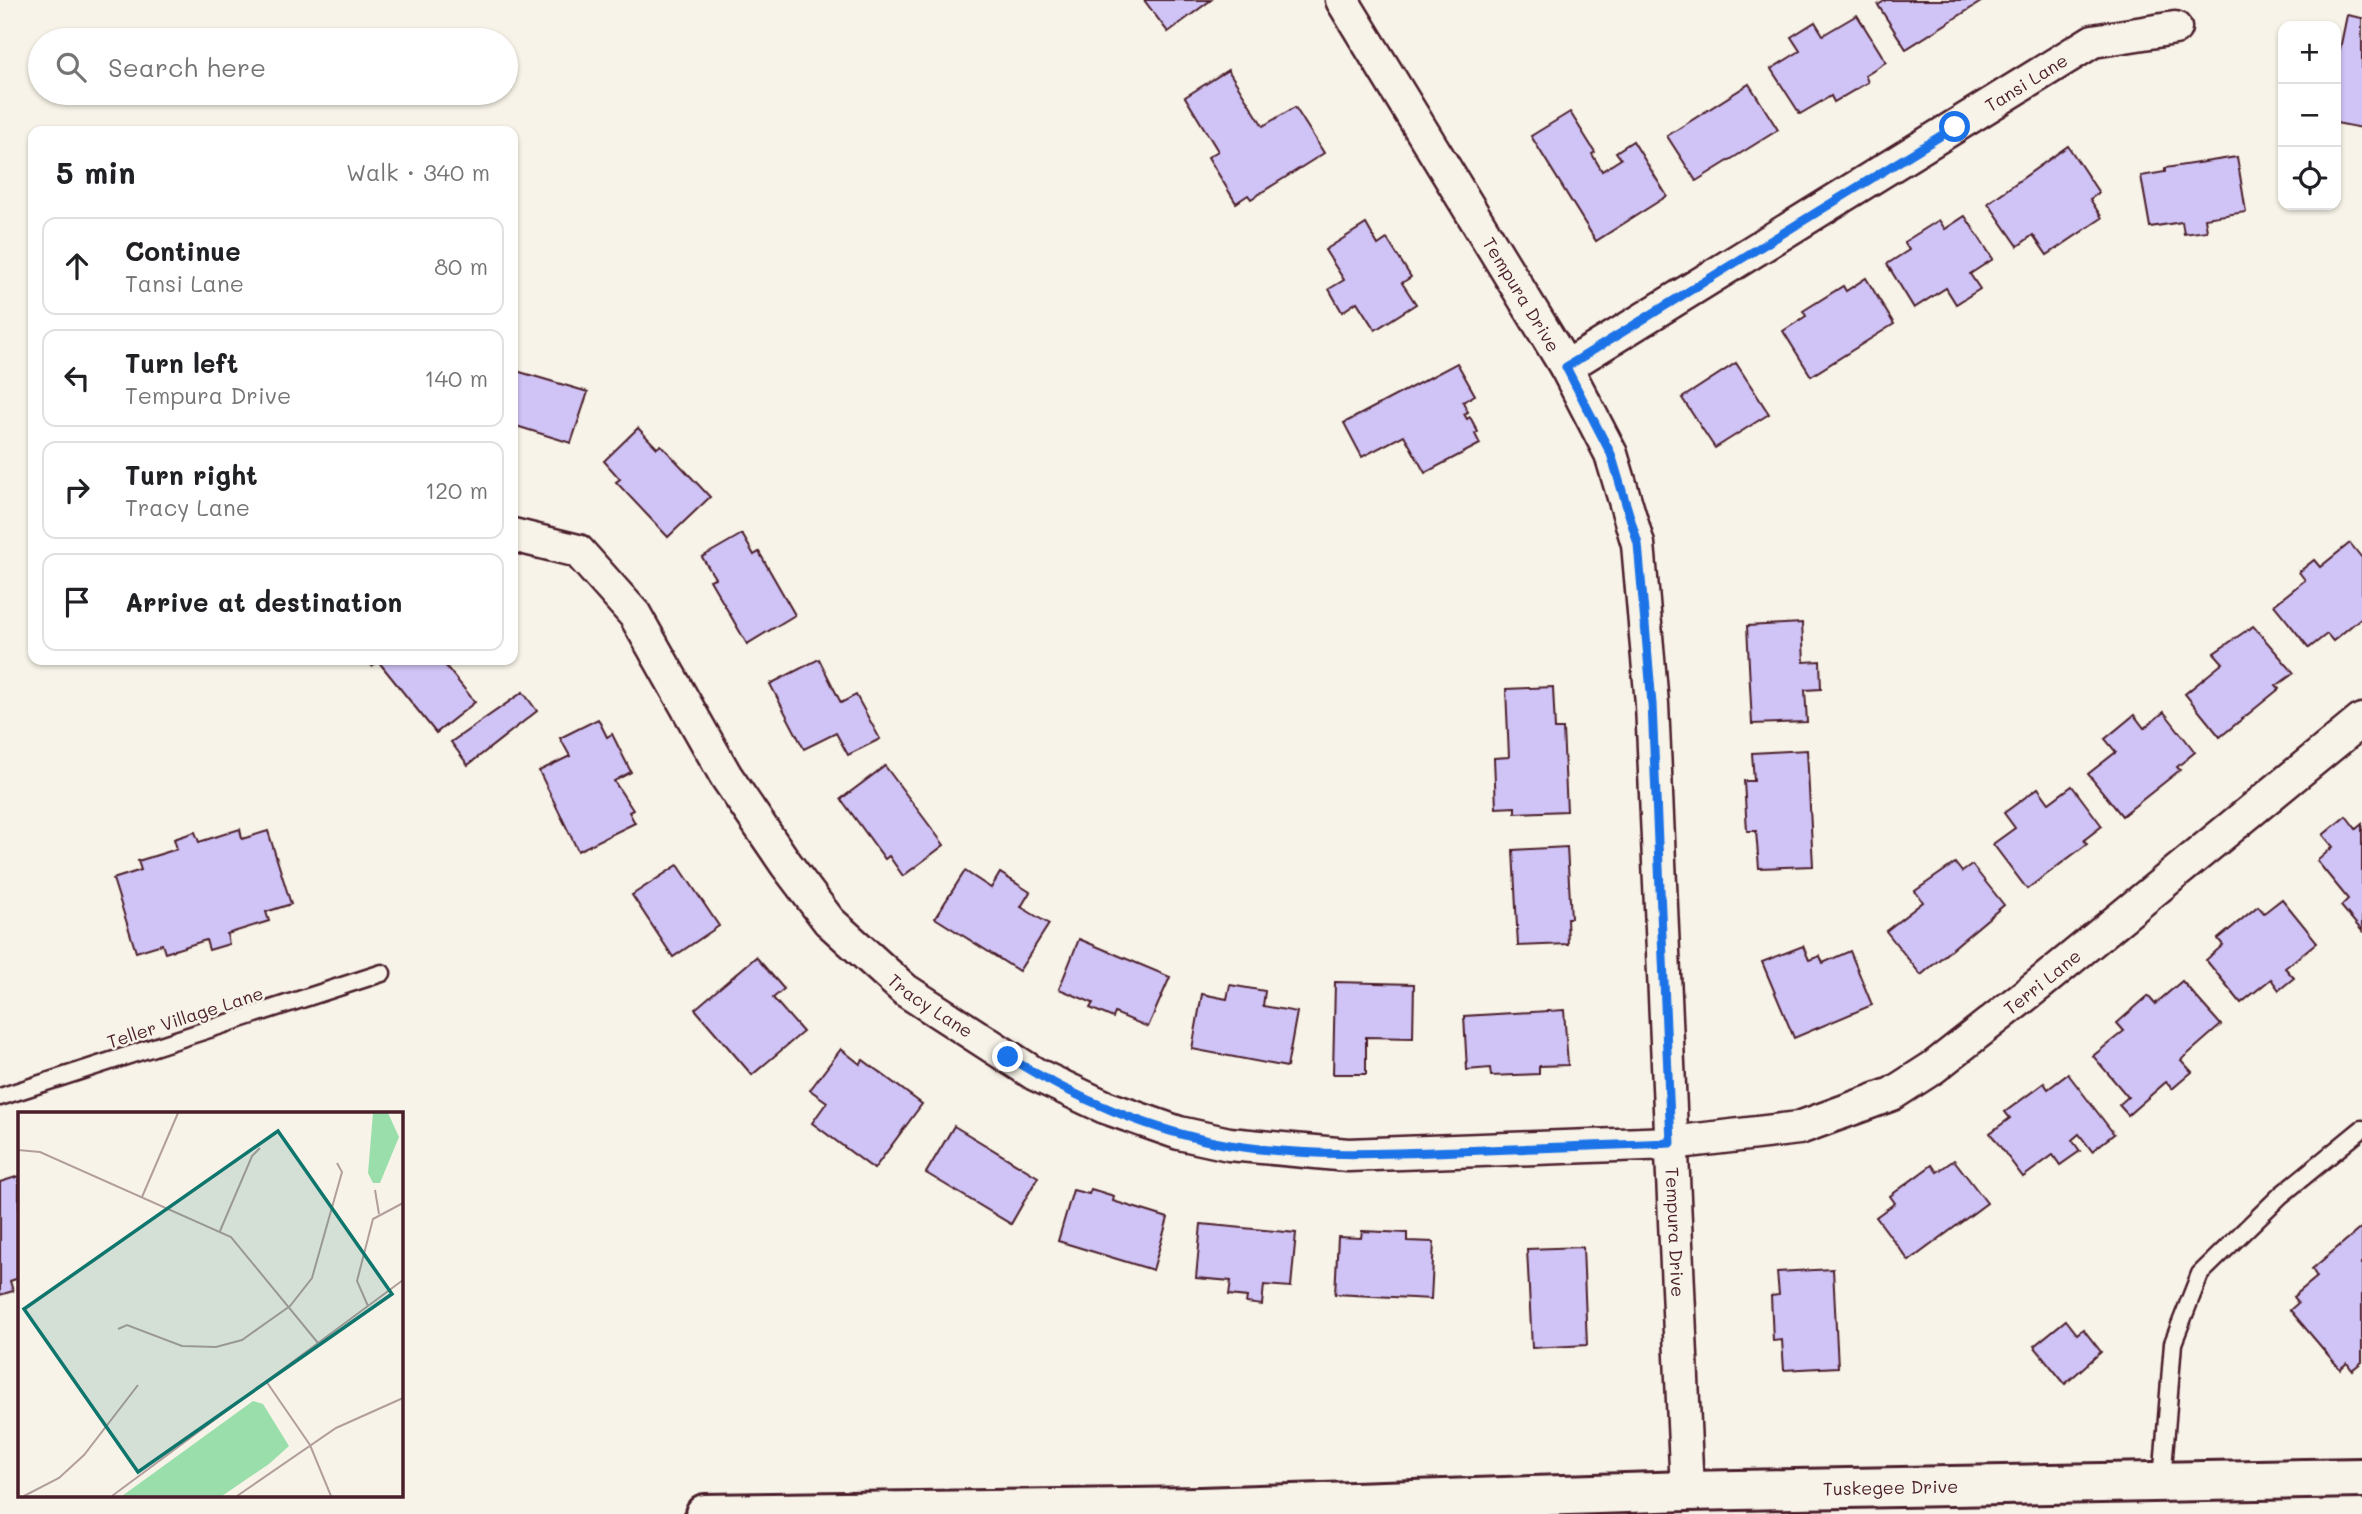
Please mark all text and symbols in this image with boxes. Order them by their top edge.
map controls [2278,21,2341,210]
button: + [2278,21,2341,84]
search box [28,28,518,105]
icon: search [52,48,90,86]
street label: Tansi Lane [1980,48,2072,117]
text: Search here [108,50,266,84]
button: − [2278,84,2341,147]
route start [1939,111,1970,142]
button: locate [2278,147,2341,210]
text: 5 min [56,152,136,192]
text: Walk · 340 m [346,157,490,187]
street label: Tempura Drive [1478,233,1566,356]
text: Continue [125,234,241,268]
icon: ahead [58,247,96,285]
text: 80 m [434,251,488,281]
text: Tansi Lane [125,268,244,298]
text: Turn left [125,346,238,380]
icon: left [58,359,96,397]
text: 140 m [424,363,488,393]
text: Tempura Drive [125,380,291,410]
text: Turn right [125,458,258,492]
icon: right [58,471,96,509]
text: 120 m [425,475,488,505]
text: Tracy Lane [125,492,250,522]
icon: arrive [58,583,96,621]
text: Arrive at destination [125,585,402,619]
street label: Terri Lane [1998,944,2085,1020]
street label: Tracy Lane [883,968,978,1043]
street label: Teller Village Lane [104,980,266,1054]
route end [992,1041,1023,1072]
inset map [18,1112,402,1496]
street label: Tempura Drive [1661,1166,1690,1298]
street label: Tuskegee Drive [1823,1474,1959,1500]

